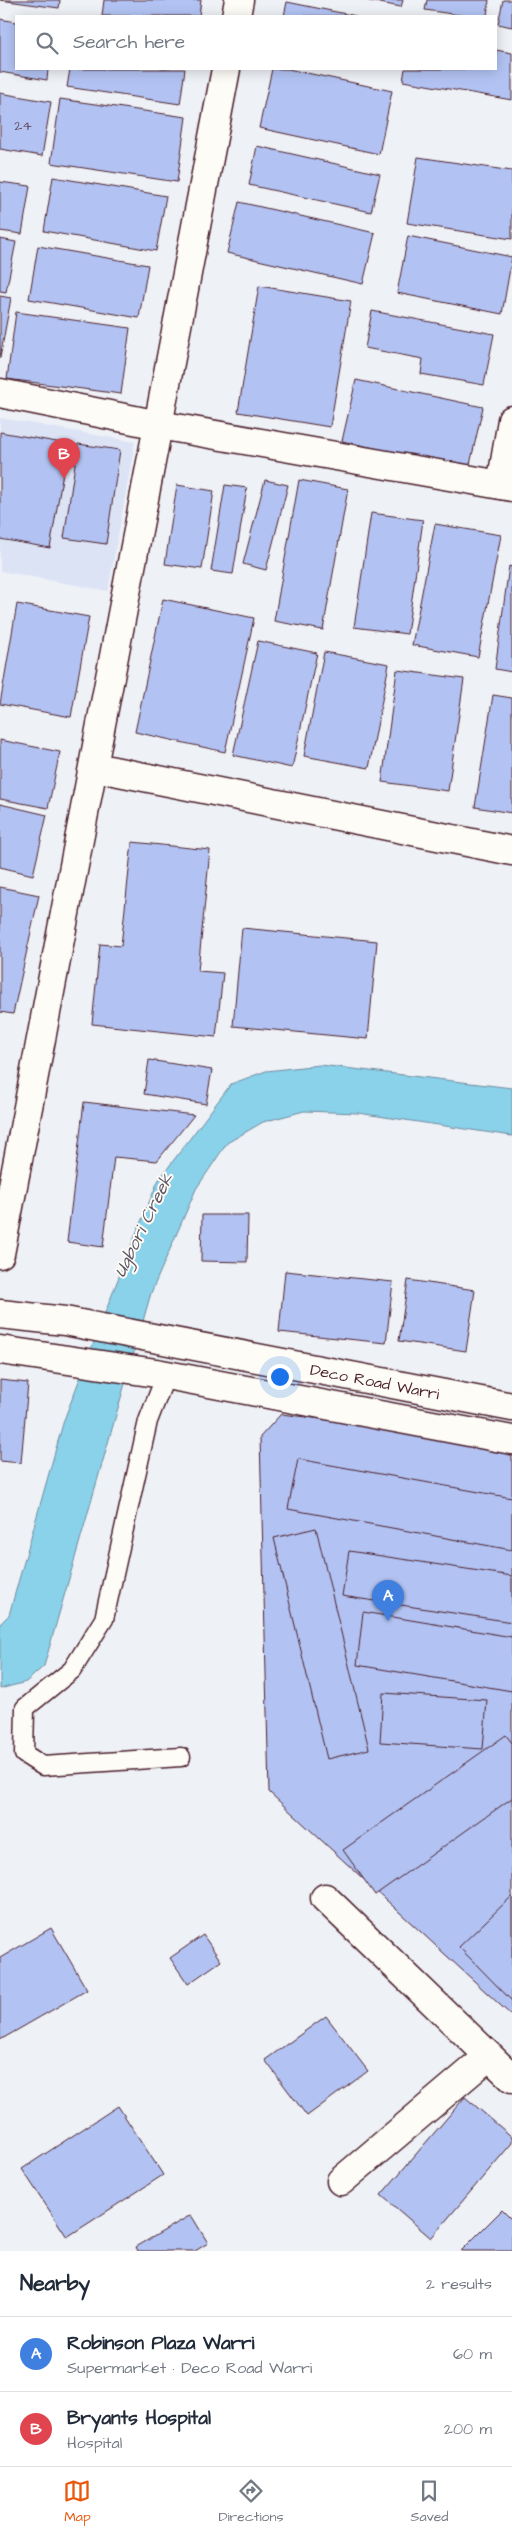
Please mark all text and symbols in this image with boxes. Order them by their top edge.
search box [15,15,497,70]
icon: search [33,29,61,57]
text: Search here [73,29,185,56]
house number: 24 [14,116,32,136]
pin: B [48,438,80,479]
water label: Ugbori Creek [108,1168,181,1282]
street label: Deco Road Warri [308,1359,442,1405]
your location [267,1364,293,1390]
pin: A [372,1580,404,1621]
text: Nearby [20,2269,90,2298]
text: 2 results [426,2273,492,2295]
text: Robinson Plaza Warri [67,2330,254,2357]
text: A [31,2343,41,2365]
text: 60 m [453,2343,492,2365]
text: Supermarket · Deco Road Warri [67,2357,312,2379]
text: Bryants Hospital [67,2405,211,2432]
text: B [30,2418,42,2440]
text: 200 m [444,2418,492,2440]
text: Hospital [67,2432,122,2454]
tab: Map [63,2477,91,2527]
tab: Directions [218,2477,283,2527]
tab: Saved [410,2477,449,2527]

